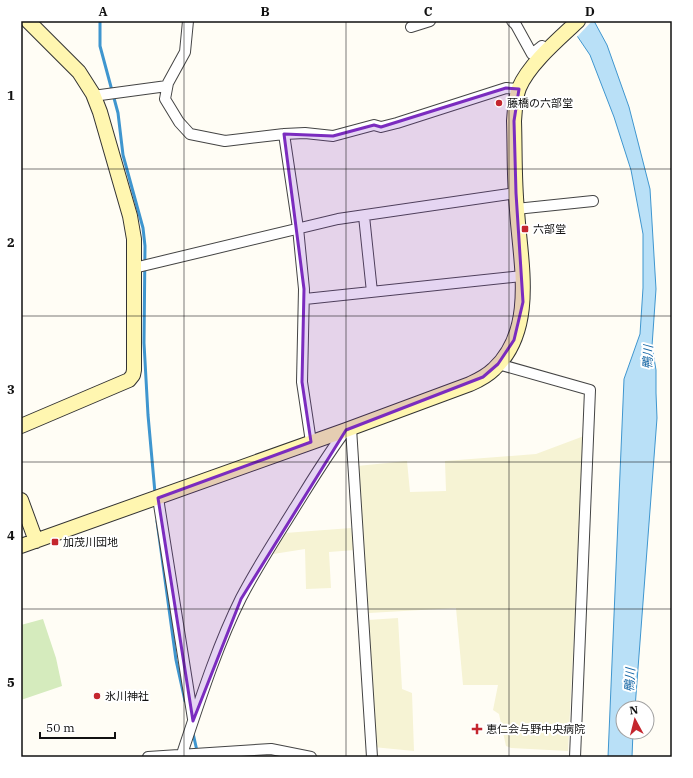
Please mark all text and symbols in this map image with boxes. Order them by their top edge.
text: A [98,3,108,20]
text: B [260,3,270,20]
text: C [424,3,433,20]
text: D [585,3,595,20]
text: 1 [7,87,15,104]
place label: 藤橋の六部堂 [507,96,573,110]
marker: 藤橋の六部堂 [494,98,504,108]
place label: 六部堂 [533,222,566,236]
marker: 六部堂 [520,224,530,234]
text: 2 [7,234,15,251]
water label: 鴨川 [640,343,655,369]
text: 3 [7,381,15,398]
text: 4 [7,527,15,544]
place label: 加茂川団地 [63,535,118,549]
marker: 加茂川団地 [50,537,60,547]
water label: 鴨川 [621,666,638,692]
text: 5 [7,674,15,691]
place label: 氷川神社 [105,689,149,703]
marker: 氷川神社 [92,691,102,701]
north arrow [615,700,655,740]
text: N [629,703,639,718]
scale bar [40,714,115,740]
text: 50 m [46,720,75,735]
place label: 恵仁会与野中央病院 [486,722,585,736]
marker: 恵仁会与野中央病院 [471,723,483,735]

